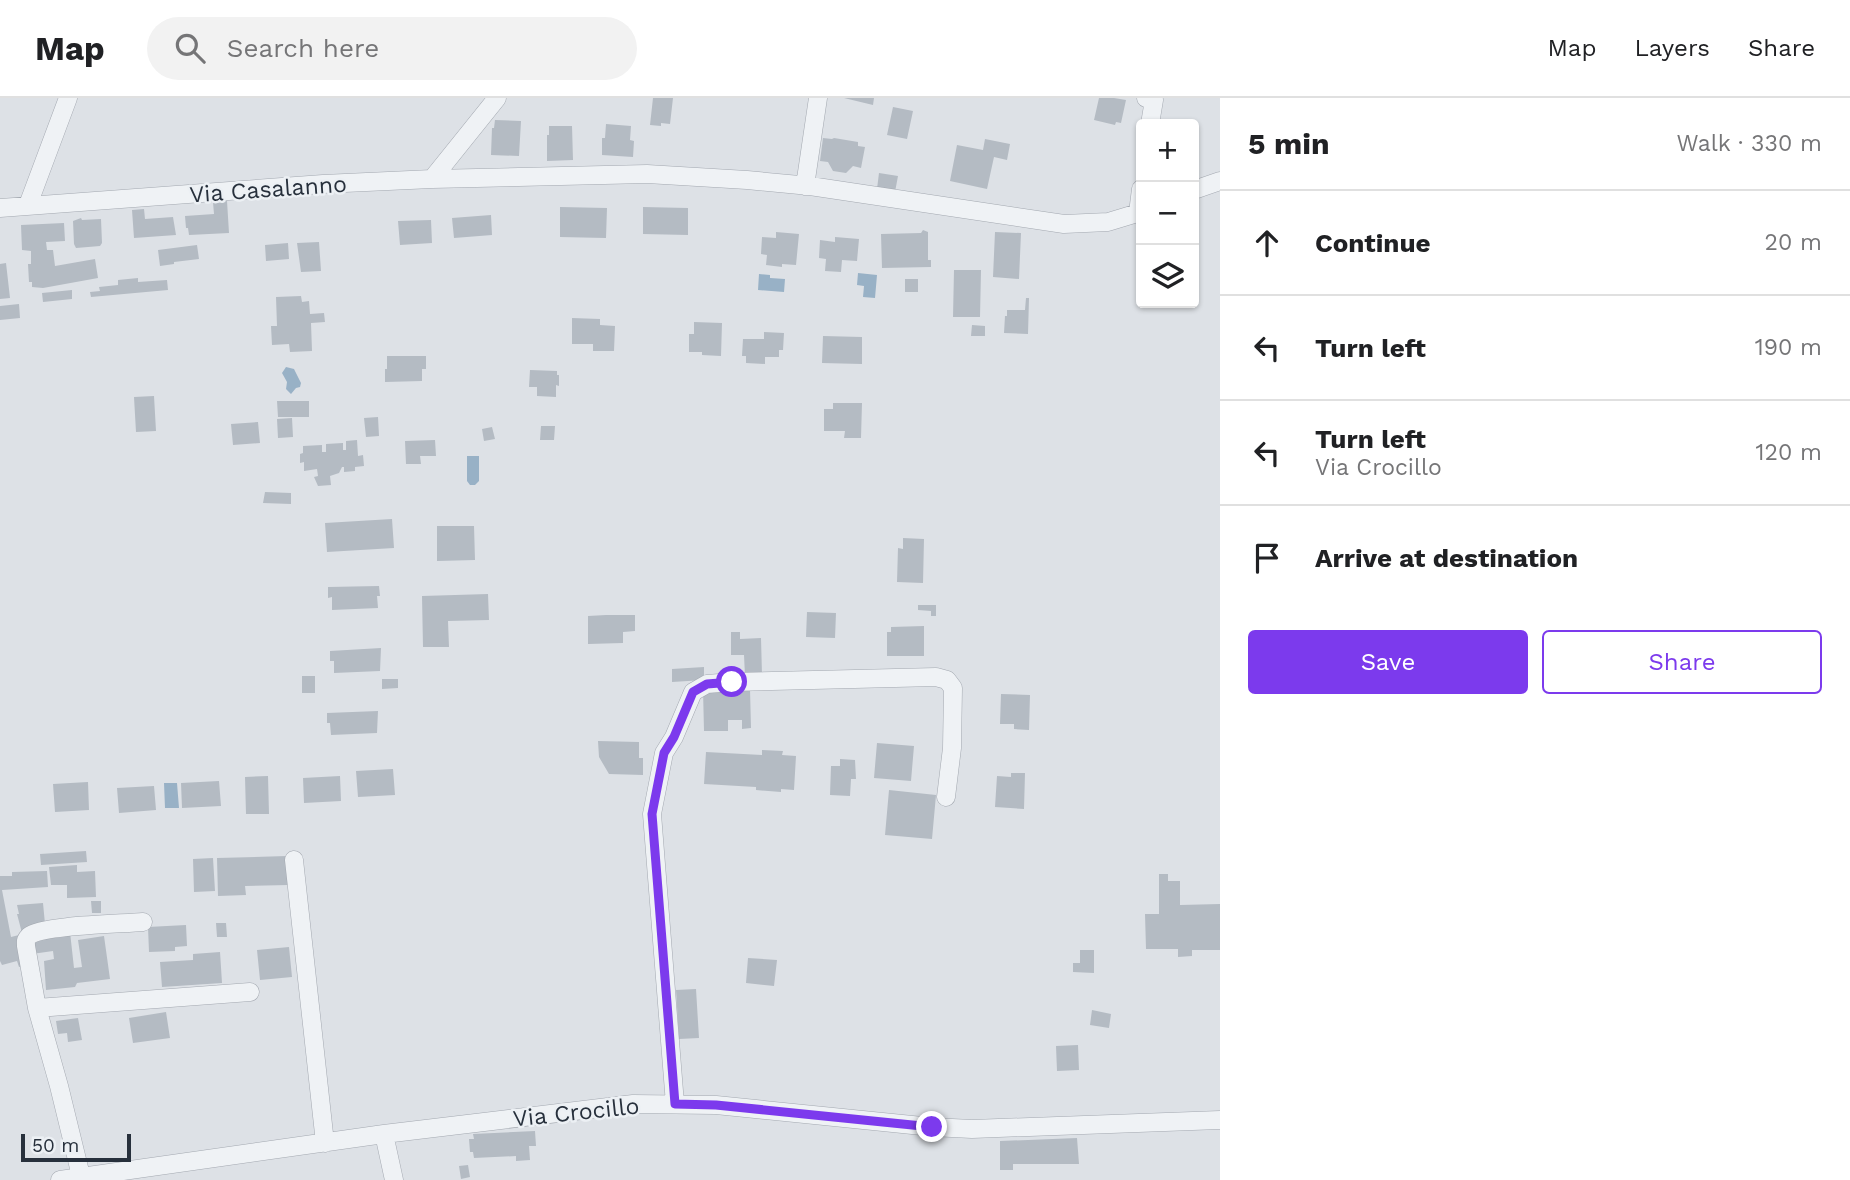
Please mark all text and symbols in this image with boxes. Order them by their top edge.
search box [147,17,637,80]
text: Map [35,29,105,68]
icon: search [171,29,209,67]
text: Search here [227,33,379,63]
text: Map [1548,34,1596,62]
text: Layers [1634,34,1710,62]
text: Share [1748,34,1815,62]
map controls [1136,119,1199,308]
button: + [1136,119,1199,182]
text: 5 min [1248,126,1330,161]
text: Walk · 330 m [1676,130,1822,157]
street label: Via Casalanno [188,171,348,208]
button: − [1136,182,1199,245]
icon: ahead [1248,224,1286,262]
text: Continue [1315,228,1431,258]
text: 20 m [1765,229,1822,256]
button: layers [1136,245,1199,308]
icon: left [1248,329,1286,367]
text: Turn left [1315,333,1426,363]
text: 190 m [1755,334,1822,361]
text: Turn left [1315,424,1426,454]
icon: left [1248,434,1286,472]
text: 120 m [1756,439,1822,466]
text: Via Crocillo [1315,454,1442,481]
icon: arrive [1248,539,1286,577]
text: Arrive at destination [1315,543,1578,573]
button: Save [1248,630,1528,694]
button: Share [1542,630,1822,694]
route start [716,666,747,697]
street label: Via Crocillo [512,1092,641,1133]
route end [916,1111,947,1142]
scale bar [21,1131,131,1163]
text: 50 m [32,1134,79,1157]

